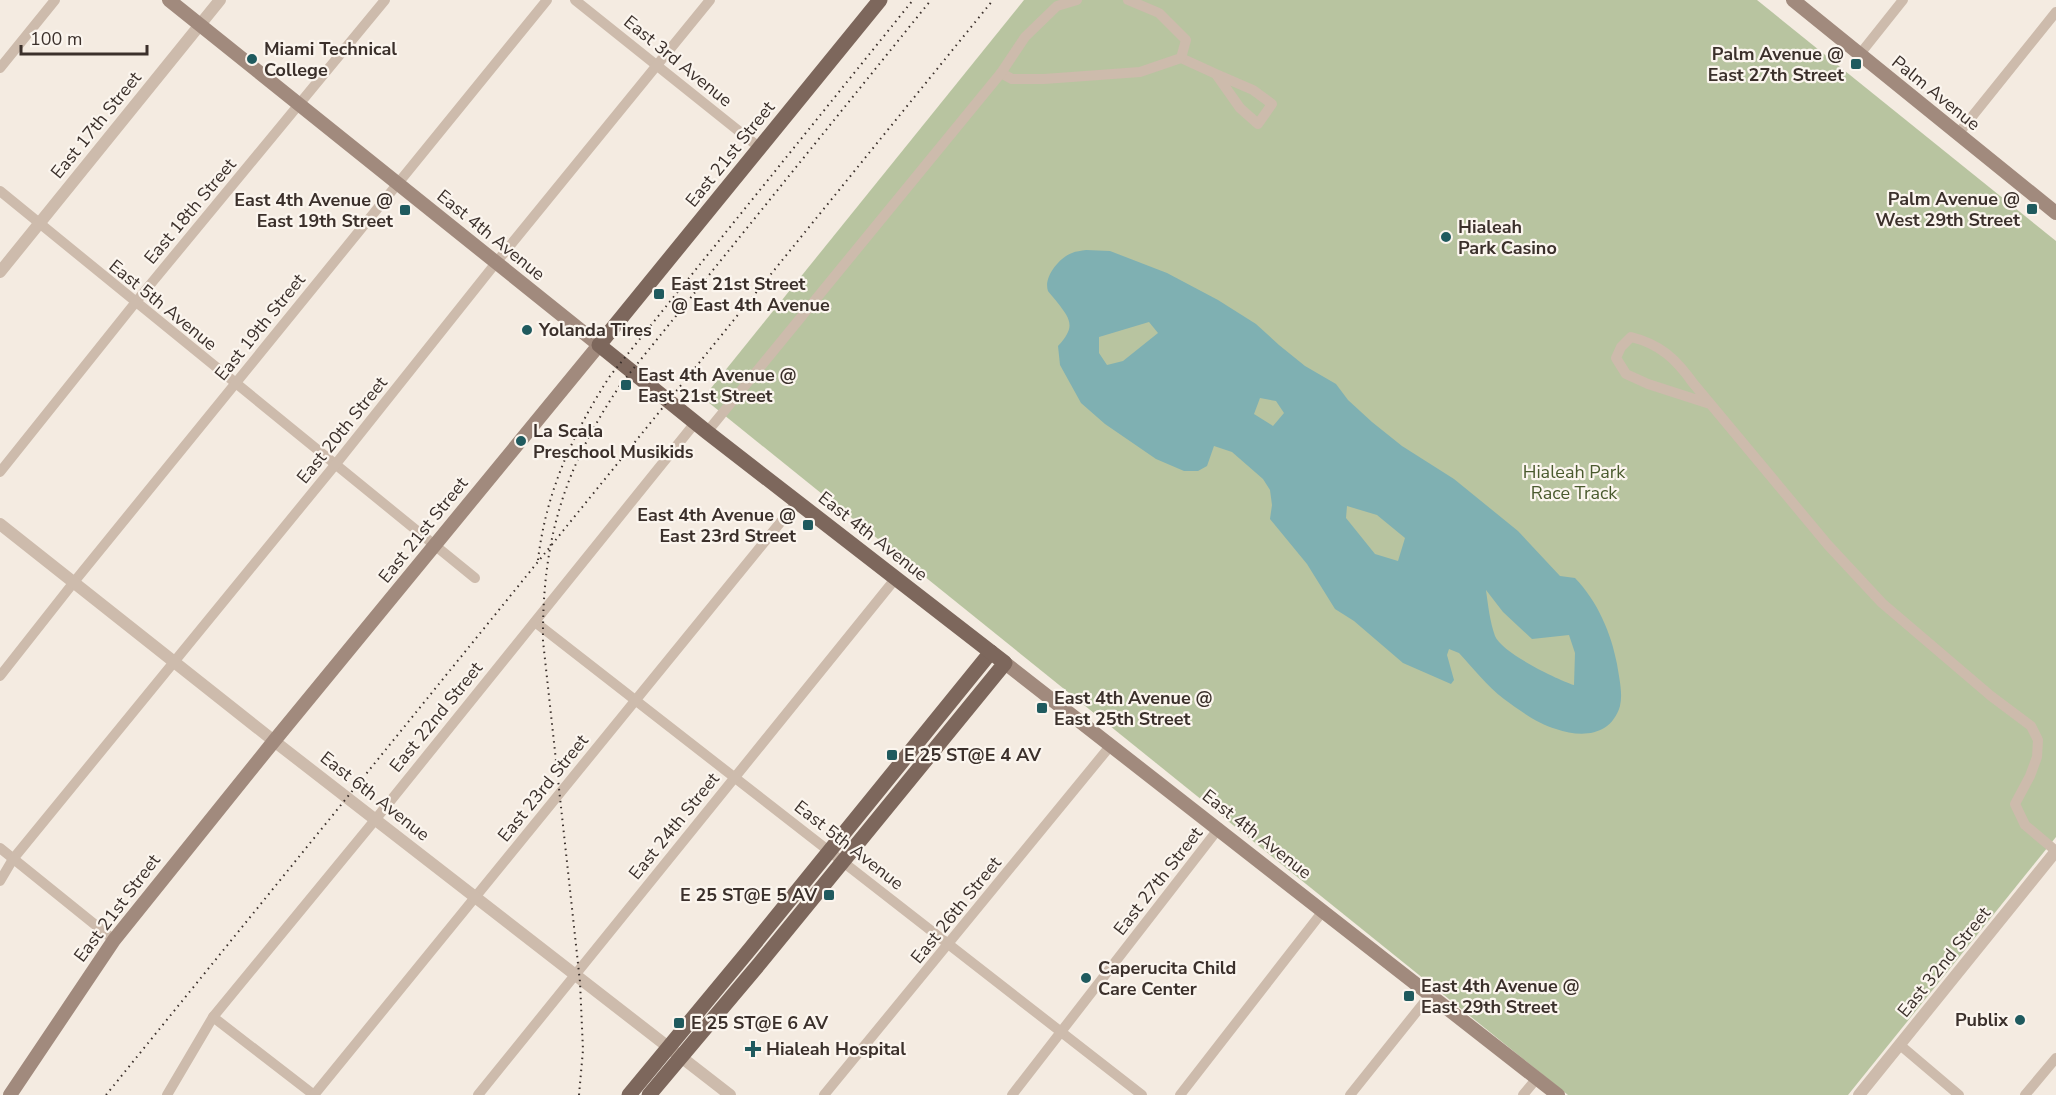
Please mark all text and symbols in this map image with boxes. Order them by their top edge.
street label: East 3rd Avenue [619,10,737,112]
scale bar [21,18,147,56]
text: 100 m [30,27,82,51]
place label: Miami Technical College [264,37,397,82]
place label: Palm Avenue @ East 27th Street [1708,42,1844,87]
street label: Palm Avenue [1887,50,1985,136]
marker: Miami Technical College [245,52,259,66]
marker: Palm Avenue @ East 27th Street [1849,57,1863,71]
street label: East 17th Street [45,66,147,184]
street label: East 21st Street [680,96,781,212]
street label: East 18th Street [139,152,242,269]
street label: East 4th Avenue [432,184,550,286]
place label: Palm Avenue @ West 29th Street [1875,187,2020,232]
place label: East 4th Avenue @ East 19th Street [234,188,393,233]
marker: Palm Avenue @ West 29th Street [2025,202,2039,216]
marker: East 4th Avenue @ East 19th Street [398,203,412,217]
place label: Hialeah Park Casino [1458,215,1557,260]
marker: Hialeah Park Casino [1439,230,1453,244]
street label: East 5th Avenue [104,254,222,356]
street label: East 19th Street [209,268,311,386]
place label: East 21st Street @ East 4th Avenue [671,272,830,317]
marker: East 21st Street @ East 4th Avenue [652,287,666,301]
place label: Yolanda Tires [538,318,652,342]
marker: Yolanda Tires [520,323,534,337]
place label: East 4th Avenue @ East 21st Street [638,363,797,408]
street label: East 20th Street [291,371,393,489]
marker: East 4th Avenue @ East 21st Street [619,378,633,392]
place label: La Scala Preschool Musikids [533,419,694,464]
marker: La Scala Preschool Musikids [514,434,528,448]
park label: Hialeah Park Race Track [1523,460,1626,505]
street label: East 21st Street [373,472,474,588]
street label: East 4th Avenue [813,486,933,586]
place label: East 4th Avenue @ East 23rd Street [637,503,796,548]
marker: East 4th Avenue @ East 23rd Street [801,518,815,532]
street label: East 22nd Street [384,656,488,777]
place label: East 4th Avenue @ East 25th Street [1054,686,1213,731]
marker: East 4th Avenue @ East 25th Street [1035,701,1049,715]
street label: East 23rd Street [492,729,594,847]
place label: E 25 ST@E 4 AV [904,743,1042,767]
street label: East 6th Avenue [315,746,435,846]
marker: E 25 ST@E 4 AV [885,748,899,762]
street label: East 24th Street [623,767,725,885]
street label: East 4th Avenue [1197,784,1317,884]
street label: East 5th Avenue [789,795,909,895]
street label: East 27th Street [1108,821,1208,940]
street label: East 21st Street [68,848,166,967]
street label: East 26th Street [905,851,1007,969]
place label: E 25 ST@E 5 AV [680,883,818,907]
marker: E 25 ST@E 5 AV [822,888,836,902]
street label: East 32nd Street [1892,901,1996,1022]
place label: Caperucita Child Care Center [1098,956,1236,1001]
marker: Caperucita Child Care Center [1079,971,1093,985]
place label: East 4th Avenue @ East 29th Street [1421,974,1580,1019]
marker: East 4th Avenue @ East 29th Street [1402,989,1416,1003]
place label: Publix [1955,1008,2008,1032]
place label: E 25 ST@E 6 AV [691,1011,829,1035]
marker: Publix [2013,1013,2027,1027]
marker: E 25 ST@E 6 AV [672,1016,686,1030]
place label: Hialeah Hospital [766,1037,906,1061]
marker: Hialeah Hospital [744,1040,762,1058]

